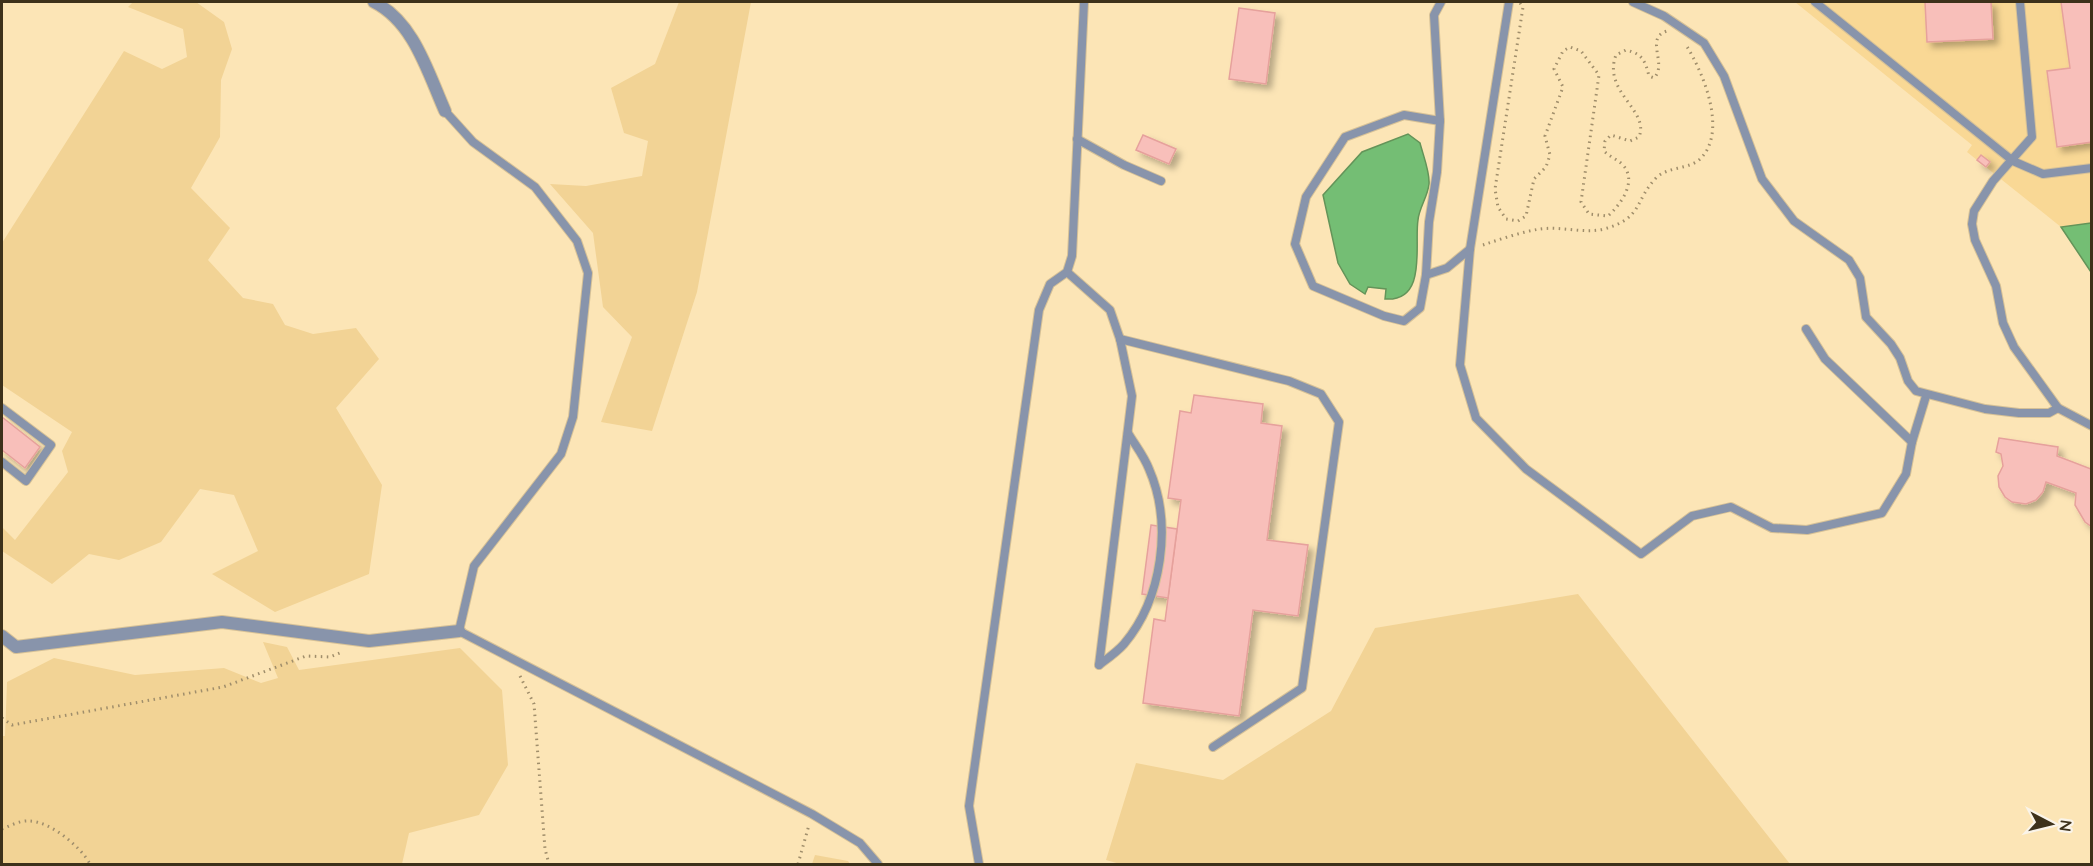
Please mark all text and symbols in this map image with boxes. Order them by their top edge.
north arrow [2021,794,2081,854]
text: N [2055,819,2077,833]

